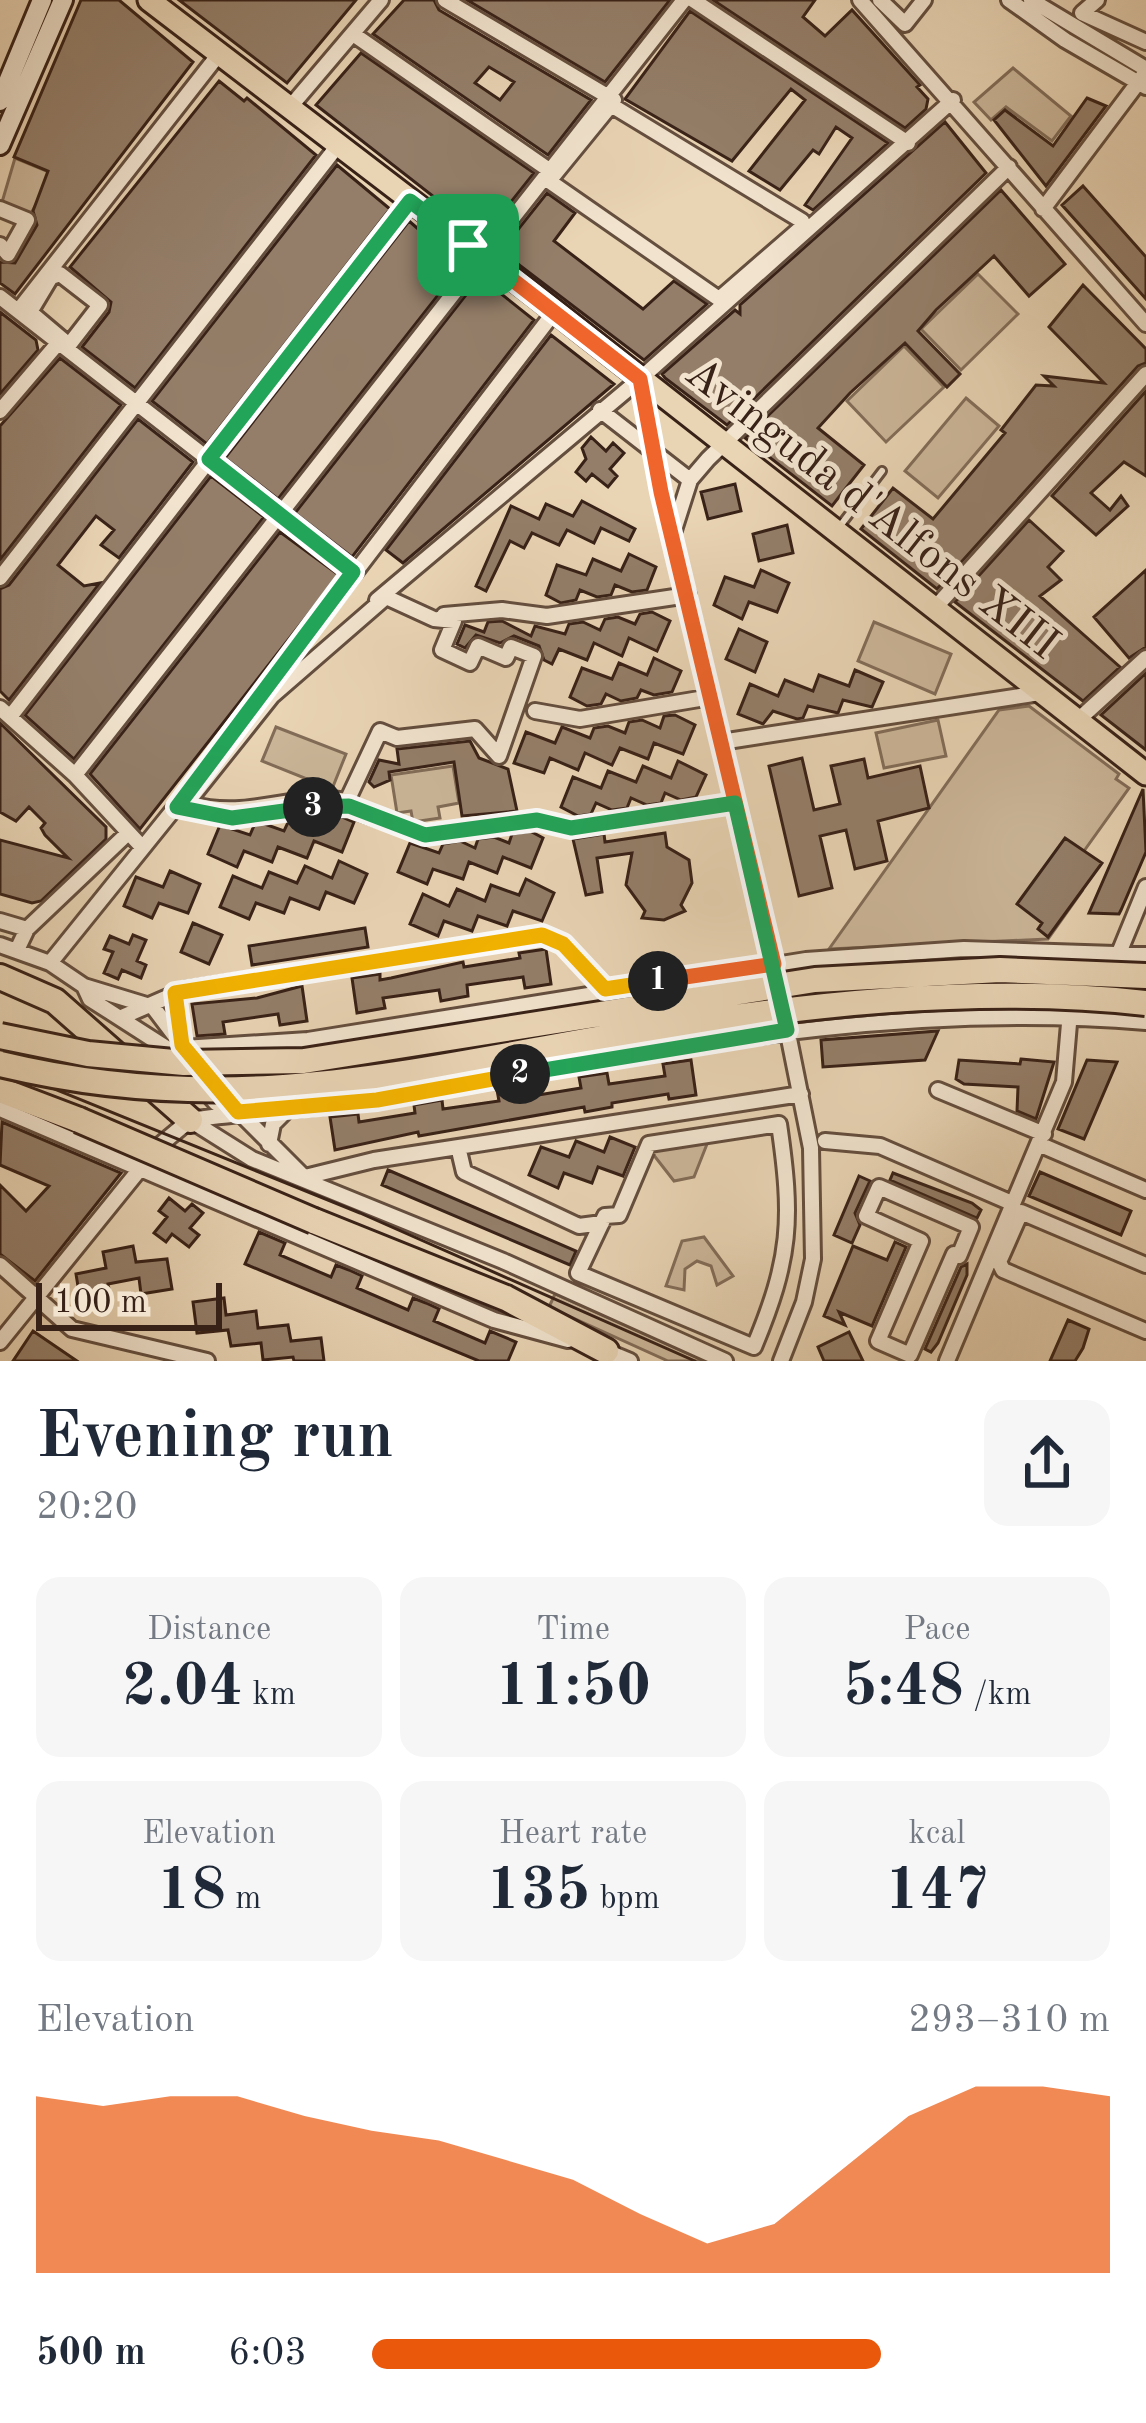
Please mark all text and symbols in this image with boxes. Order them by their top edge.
pin [417,194,519,296]
icon: arrive [435,212,501,278]
street label: Avinguda d'Alfons XIII [676,351,1066,669]
pin: 3 [283,777,343,837]
text: 3 [303,790,323,823]
pin: 1 [628,951,688,1011]
text: 1 [648,964,668,997]
pin: 2 [490,1044,550,1104]
text: 2 [510,1057,530,1090]
scale bar [36,1277,222,1330]
text: 100 m [54,1287,147,1320]
button: share [984,1400,1110,1526]
text: Evening run [36,1406,394,1472]
text: 20:20 [36,1488,137,1527]
text: Distance [147,1614,271,1647]
text: Time [536,1614,610,1647]
text: Pace [904,1614,970,1647]
text: 2.04 [122,1658,243,1718]
text: 11:50 [495,1658,651,1718]
text: 5:48 [843,1658,964,1718]
text: km [243,1679,296,1712]
text: /km [964,1679,1031,1712]
text: Elevation [142,1818,276,1851]
text: Heart rate [499,1818,647,1851]
text: kcal [909,1818,965,1851]
text: 18 [156,1862,226,1922]
text: 135 [486,1862,590,1922]
text: 147 [885,1862,989,1922]
text: m [226,1883,262,1916]
text: bpm [590,1883,660,1916]
text: Elevation [36,2001,195,2040]
text: 293–310 m [908,2001,1110,2040]
text: 500 m [36,2334,146,2373]
text: 6:03 [228,2334,307,2373]

